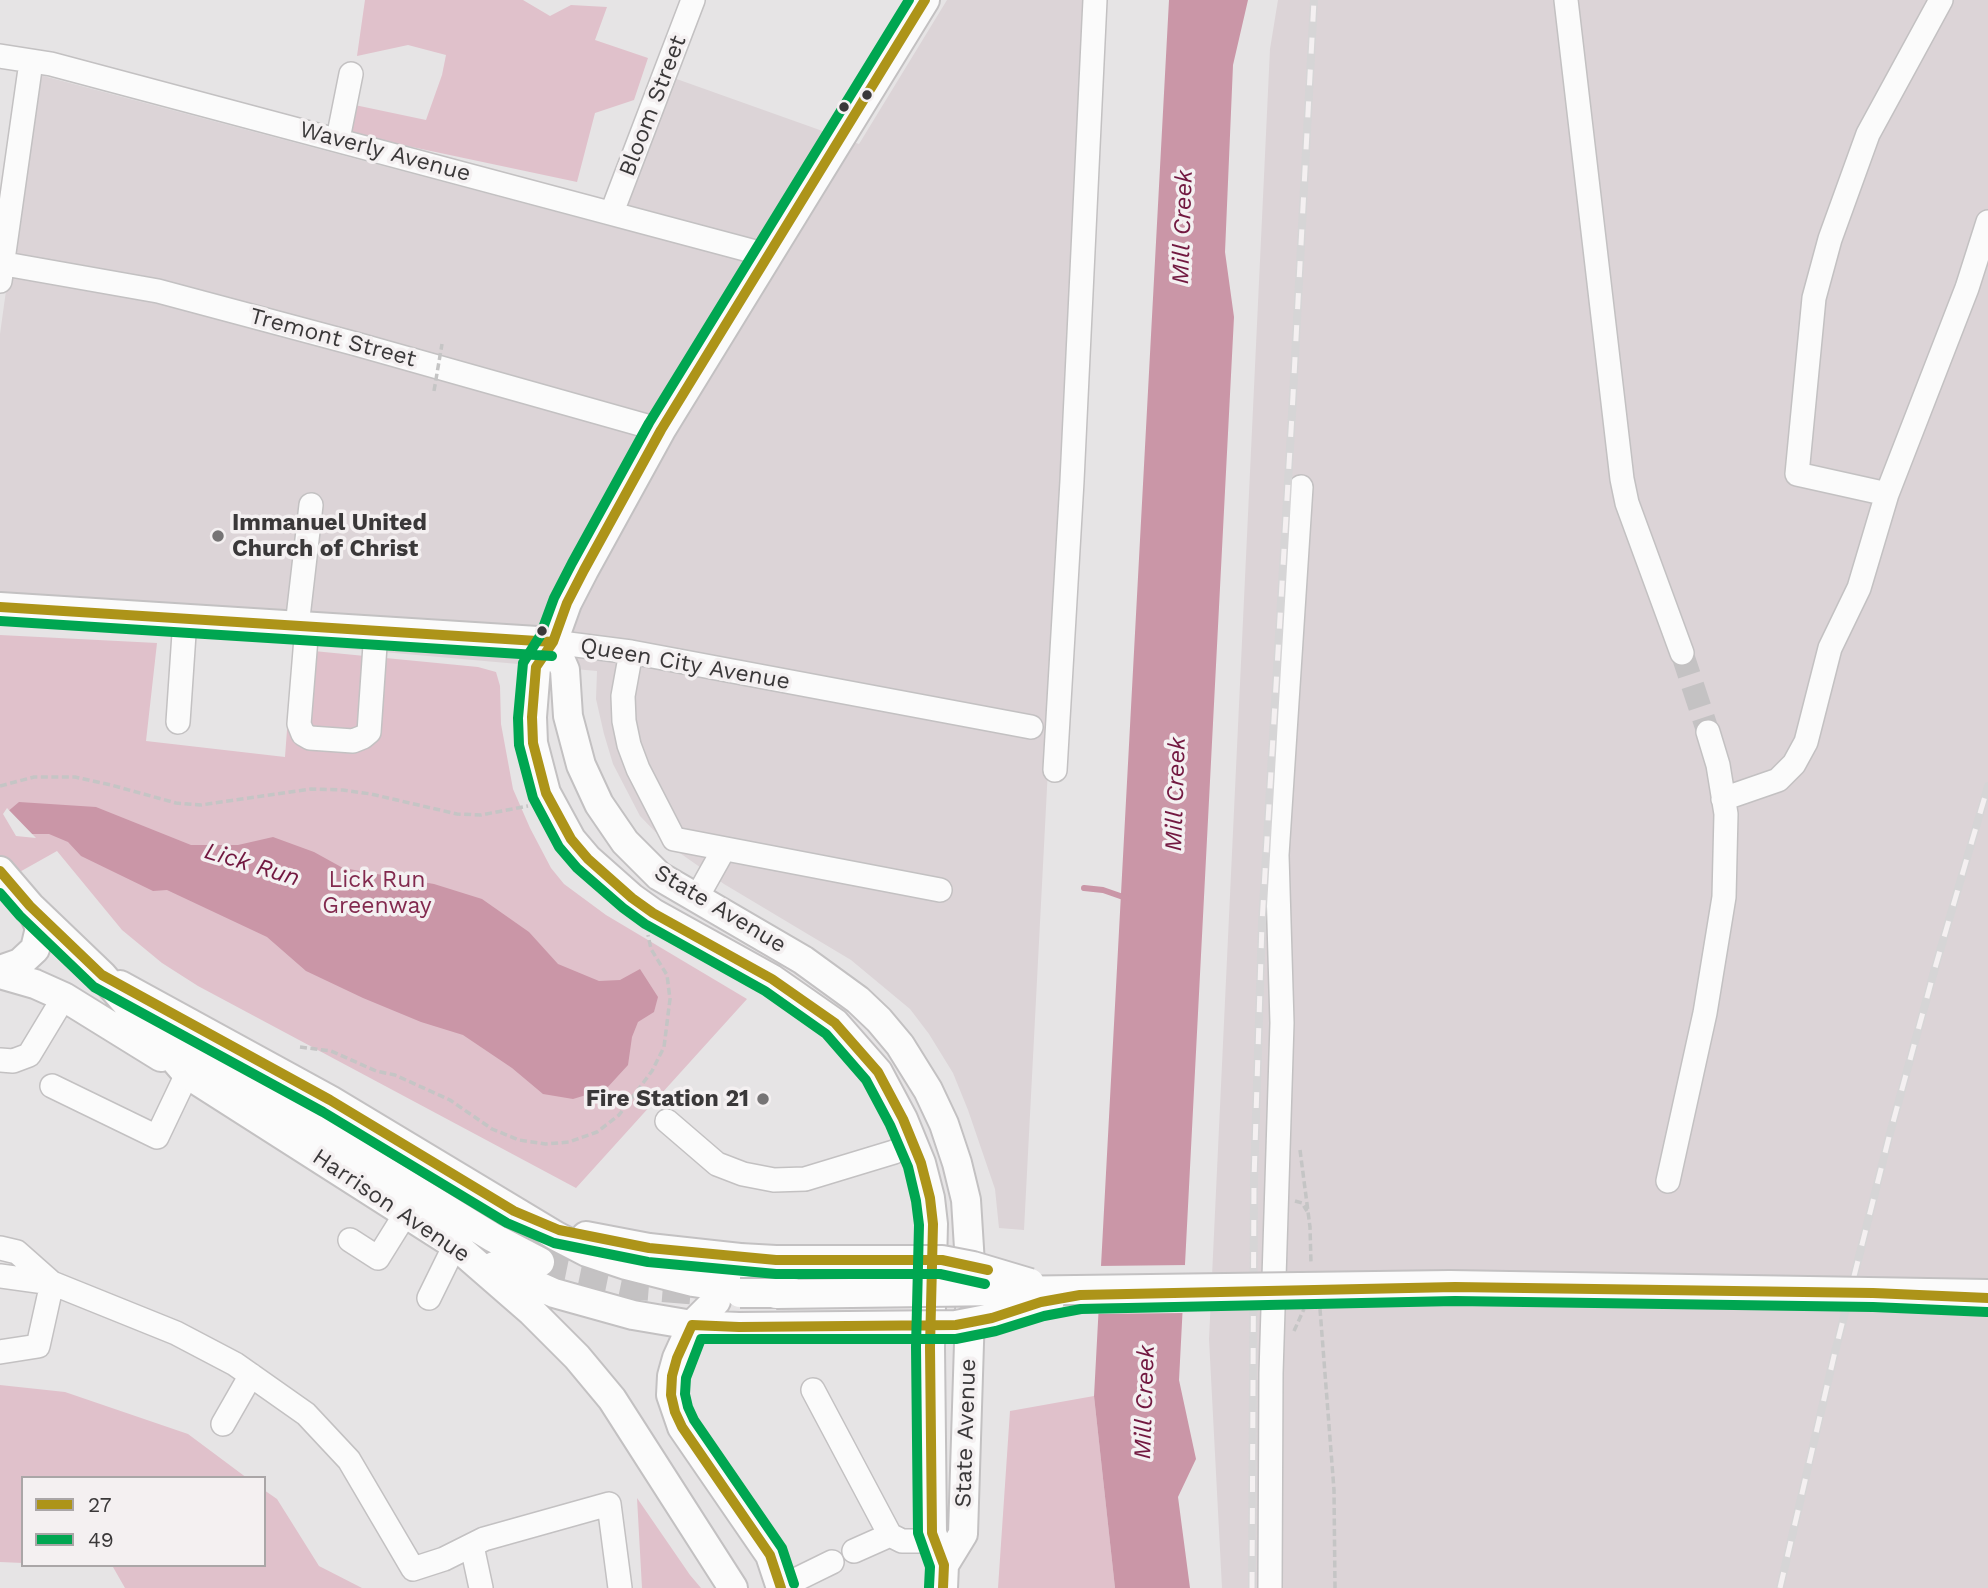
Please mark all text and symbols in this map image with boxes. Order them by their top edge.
street label: Bloom Street [613,32,693,180]
unlabelled marker [860,88,874,102]
unlabelled marker [837,100,851,114]
street label: Waverly Avenue [296,116,474,188]
water label: Mill Creek [1167,169,1199,285]
street label: Tremont Street [247,303,419,373]
place label: Immanuel United Church of Christ [232,509,427,563]
marker: Immanuel United Church of Christ [210,528,226,544]
unlabelled marker [535,624,549,638]
street label: Queen City Avenue [578,632,792,696]
water label: Mill Creek [1160,736,1192,852]
water label: Lick Run [201,837,303,893]
street label: State Avenue [649,859,791,959]
park label: Lick Run Greenway [322,866,432,920]
place label: Fire Station 21 [586,1085,749,1113]
marker: Fire Station 21 [755,1091,771,1107]
street label: Harrison Avenue [307,1143,475,1269]
water label: Mill Creek [1129,1344,1161,1460]
street label: State Avenue [950,1358,982,1508]
legend [21,1476,266,1567]
text: 27 [88,1492,112,1517]
text: 49 [88,1527,114,1552]

